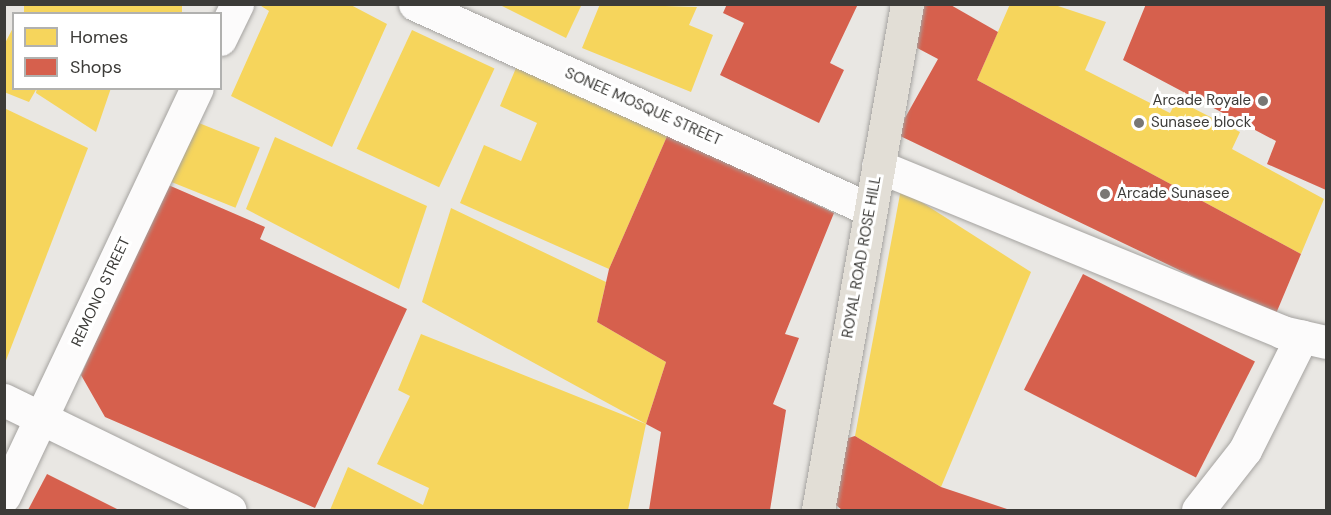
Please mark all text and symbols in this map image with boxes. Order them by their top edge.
legend [12,12,222,90]
text: Homes [70,25,128,49]
text: Shops [70,55,122,79]
street label: SONEE MOSQUE STREET [562,64,724,150]
place label: Arcade Royale [1152,92,1251,110]
marker: Arcade Royale [1256,94,1270,108]
place label: Sunasee block [1151,114,1251,132]
marker: Sunasee block [1132,116,1146,130]
street label: ROYAL ROAD ROSE HILL [839,174,885,340]
place label: Arcade Sunasee [1117,185,1230,203]
marker: Arcade Sunasee [1098,187,1112,201]
street label: REMONO STREET [68,234,134,350]

